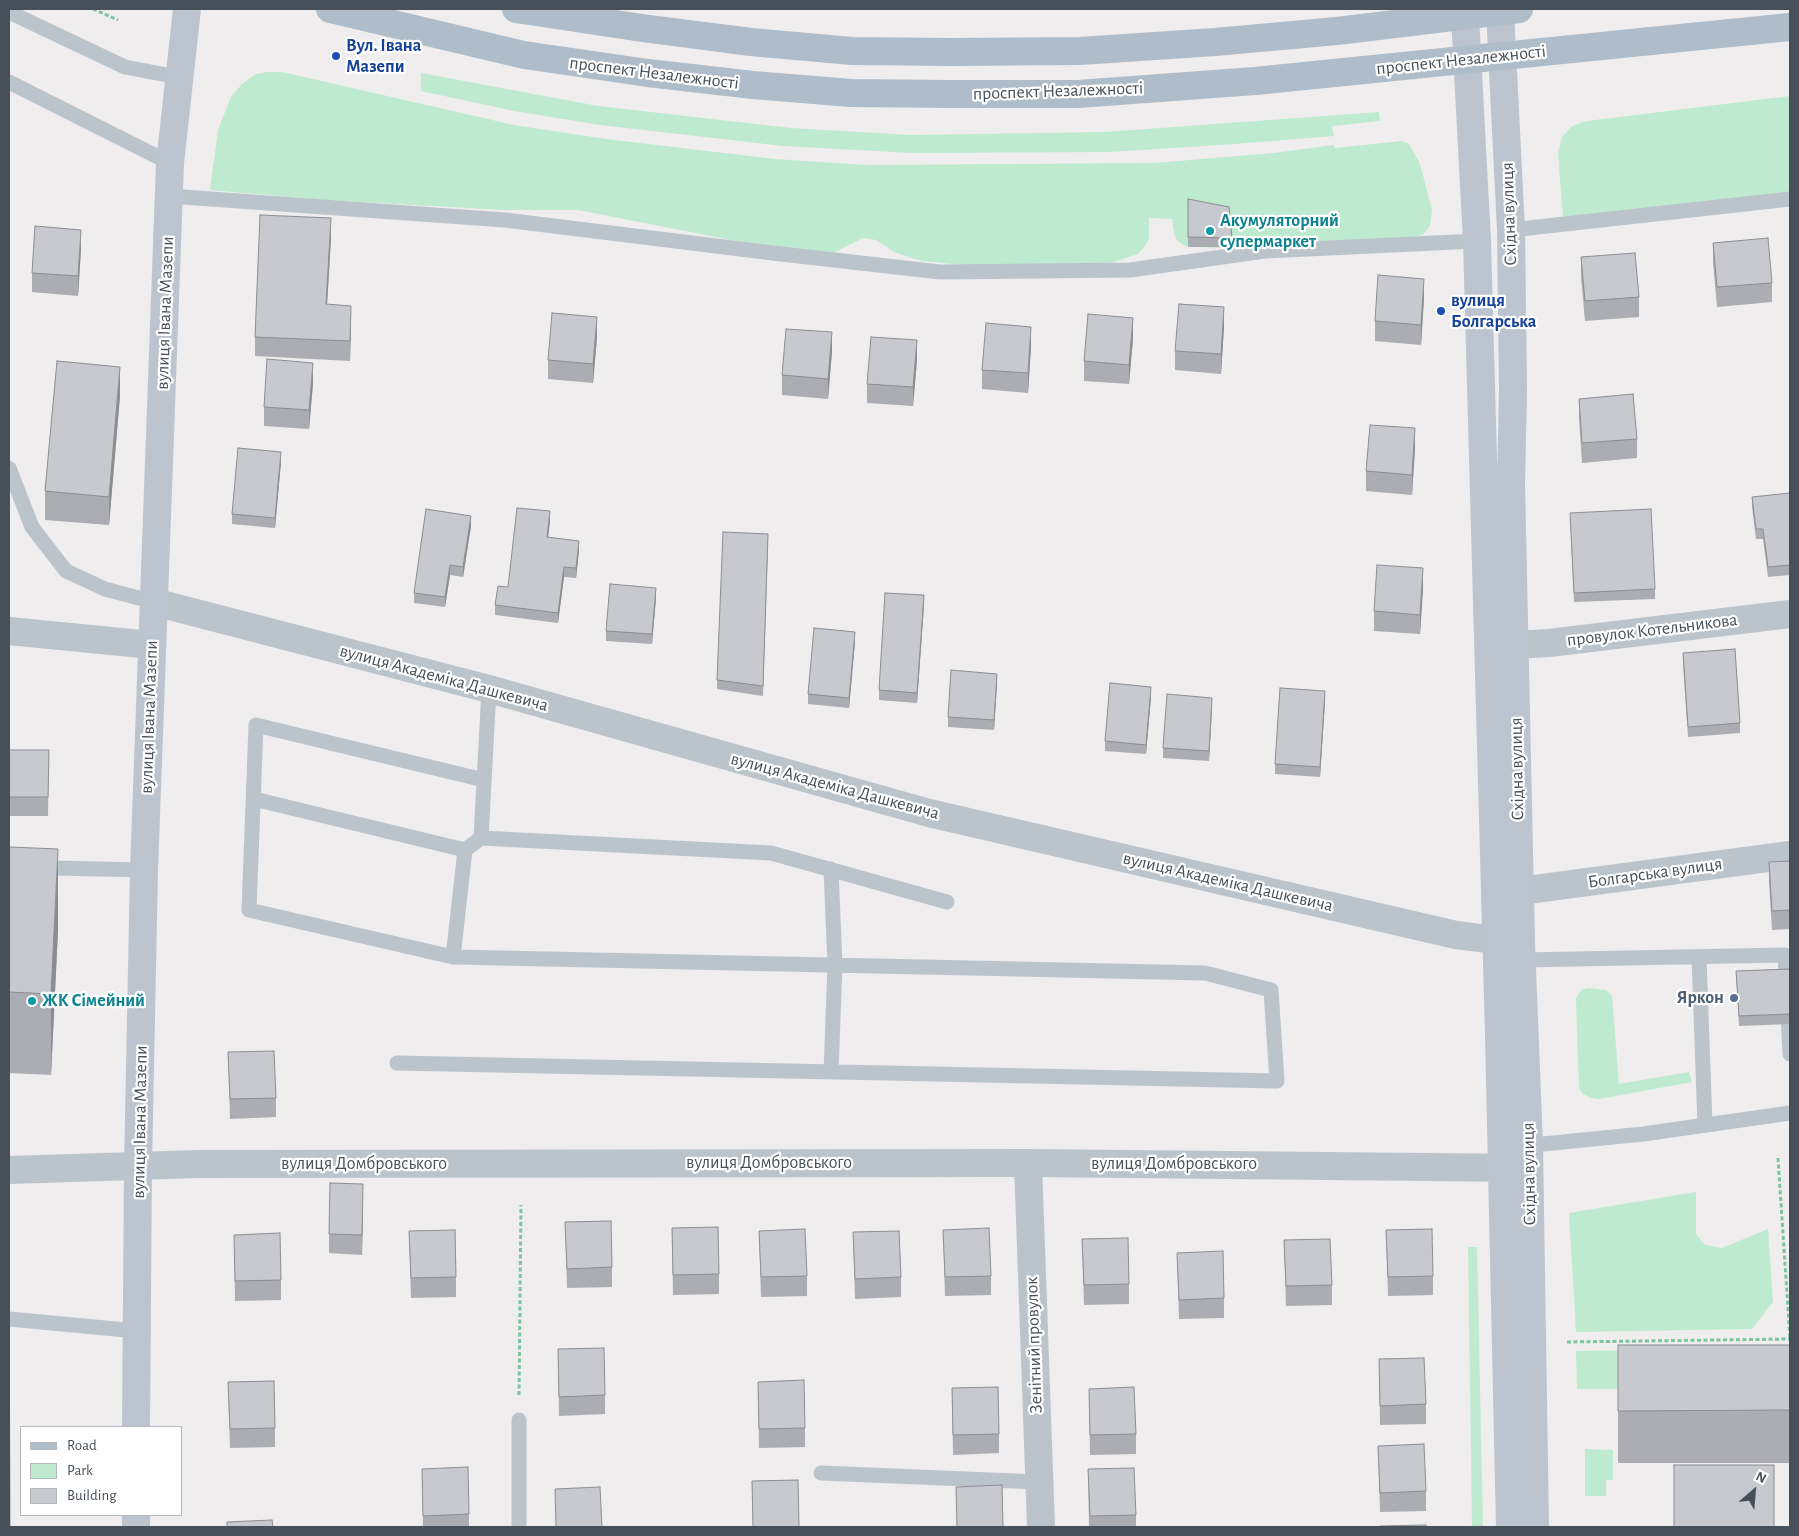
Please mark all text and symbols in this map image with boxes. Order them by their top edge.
place label: Вул. Івана Мазепи [346,35,421,78]
street label: проспект Незалежності [1375,40,1547,80]
marker: Вул. Івана Мазепи [330,50,342,62]
street label: проспект Незалежності [568,52,740,94]
street label: проспект Незалежності [972,77,1144,105]
street label: Східна вулиця [1496,162,1522,266]
place label: Акумуляторний супермаркет [1220,210,1339,252]
marker: Акумуляторний супермаркет [1204,225,1216,237]
street label: вулиця Івана Мазепи [152,236,178,390]
place label: вулиця Болгарська [1451,290,1536,332]
marker: вулиця Болгарська [1435,305,1447,317]
street label: провулок Котельникова [1565,609,1739,651]
street label: вулиця Івана Мазепи [136,640,162,794]
street label: вулиця Академіка Дашкевича [337,640,551,716]
street label: Східна вулиця [1505,717,1529,821]
street label: вулиця Академіка Дашкевича [728,748,942,824]
street label: вулиця Академіка Дашкевича [1121,847,1335,917]
street label: Болгарська вулиця [1586,853,1724,893]
place label: Яркон [1677,987,1724,1009]
place label: ЖК Сімейний [42,990,145,1012]
marker: Яркон [1728,992,1740,1004]
marker: ЖК Сімейний [26,995,38,1007]
street label: вулиця Івана Мазепи [128,1045,152,1199]
street label: Східна вулиця [1517,1122,1541,1226]
street label: вулиця Домбровського [686,1152,852,1174]
street label: вулиця Домбровського [281,1153,447,1175]
street label: вулиця Домбровського [1091,1153,1257,1175]
street label: Зенітний провулок [1021,1276,1047,1414]
legend [20,1426,182,1516]
text: Road [67,1438,97,1453]
text: Park [67,1463,93,1478]
north arrow [1729,1466,1779,1516]
text: N [1753,1469,1768,1486]
text: Building [67,1488,117,1503]

